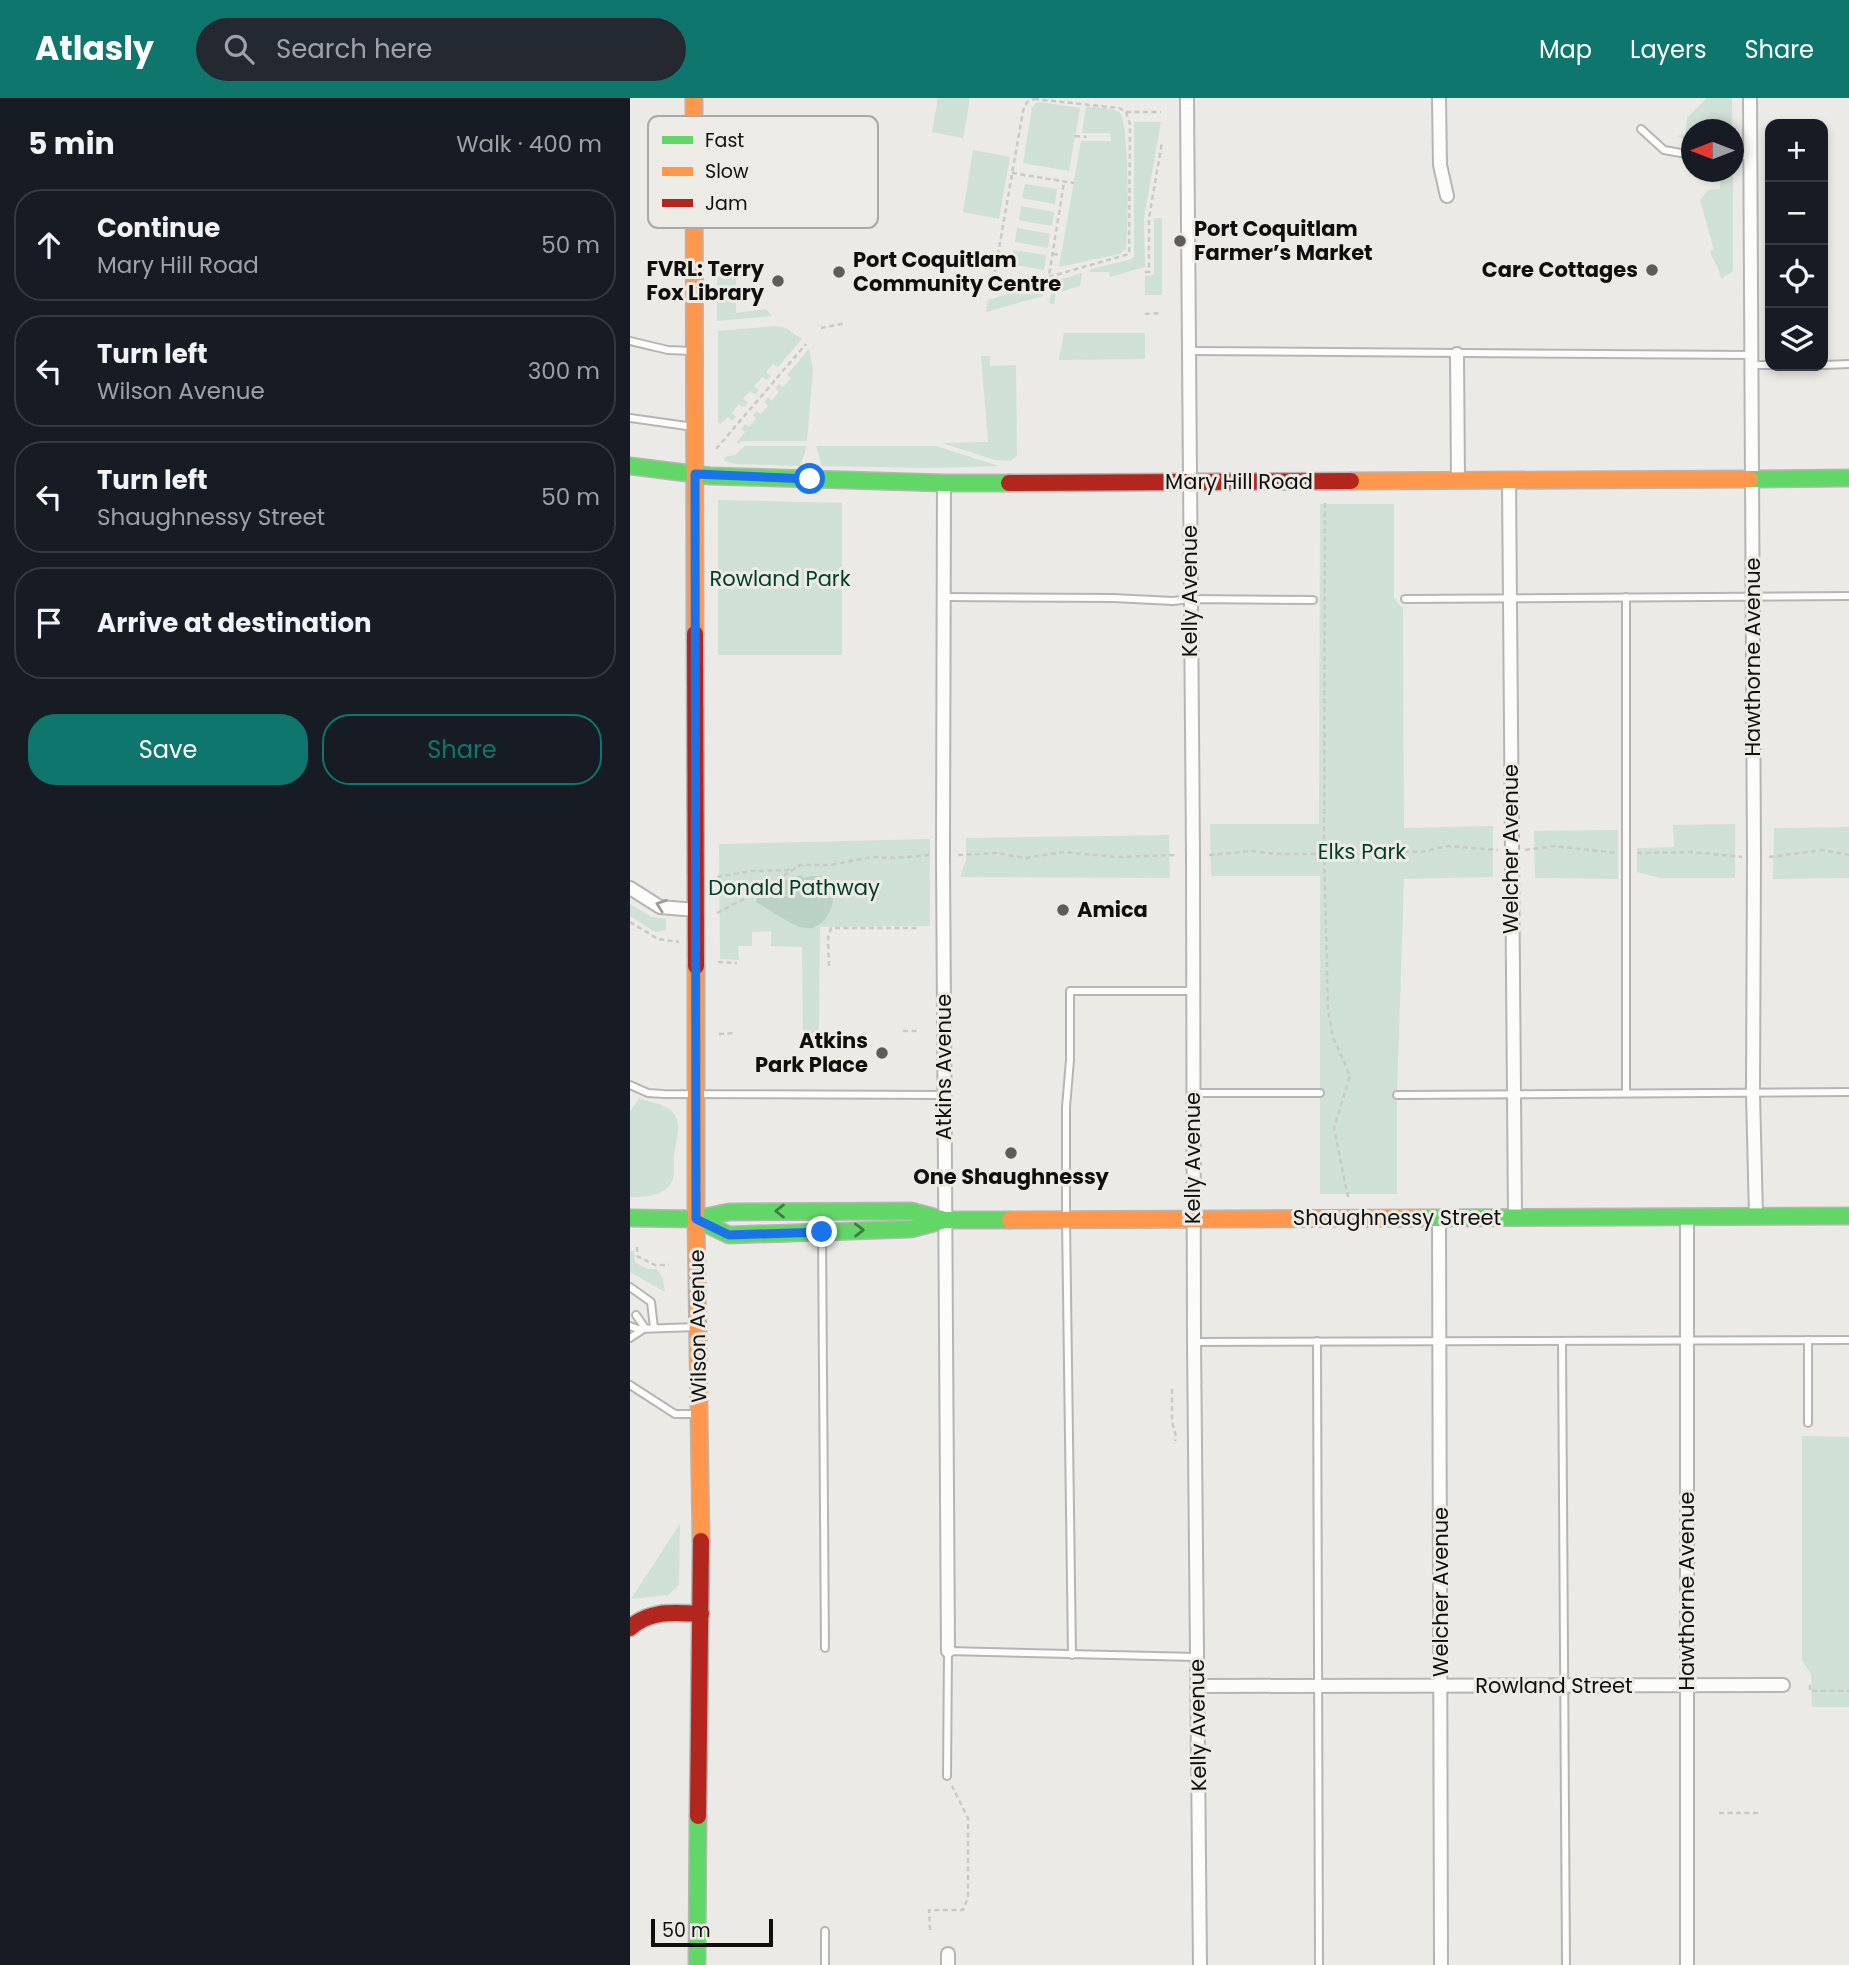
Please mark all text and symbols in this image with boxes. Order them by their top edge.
search box [196,18,686,81]
text: Atlasly [35,25,154,72]
icon: search [220,30,258,68]
text: Search here [276,31,432,67]
text: Map [1539,33,1592,66]
text: Layers [1630,33,1706,66]
text: Share [1744,33,1814,66]
legend [648,116,878,228]
north arrow [1681,119,1744,182]
map controls [1765,119,1828,371]
button: + [1765,119,1828,182]
text: 5 min [28,122,115,165]
text: Fast [705,127,744,154]
text: Walk · 400 m [456,128,602,160]
text: Slow [705,158,749,185]
button: − [1765,182,1828,245]
text: Jam [705,190,747,217]
text: Continue [97,210,220,246]
place label: Port Coquitlam Farmer’s Market [1194,214,1373,267]
icon: ahead [30,226,68,264]
text: 50 m [541,229,600,261]
marker: Port Coquitlam Farmer’s Market [1172,233,1188,249]
place label: Port Coquitlam Community Centre [853,245,1061,298]
button: locate [1765,245,1828,308]
text: Mary Hill Road [97,249,259,281]
place label: FVRL: Terry Fox Library [646,254,765,307]
place label: Care Cottages [1482,255,1638,284]
marker: Care Cottages [1644,262,1660,278]
marker: Port Coquitlam Community Centre [831,264,847,280]
marker: FVRL: Terry Fox Library [770,273,786,289]
button: layers [1765,308,1828,371]
text: Turn left [97,336,208,372]
icon: left [30,352,68,390]
text: 300 m [528,355,600,387]
text: Wilson Avenue [97,375,265,407]
text: Turn left [97,462,208,498]
route start [794,463,825,494]
street label: Mary Hill Road [1165,467,1313,496]
icon: left [30,478,68,516]
text: 50 m [541,481,600,513]
text: Shaughnessy Street [97,501,325,533]
street label: Kelly Avenue [1175,525,1204,657]
street label: Hawthorne Avenue [1738,557,1767,757]
park label: Rowland Park [709,564,851,593]
icon: arrive [30,604,68,642]
text: Arrive at destination [97,605,372,641]
button: Save [28,714,308,785]
button: Share [322,714,602,785]
street label: Welcher Avenue [1496,764,1525,934]
park label: Elks Park [1318,837,1406,866]
park label: Donald Pathway [708,873,880,902]
place label: Amica [1077,895,1148,924]
one-way arrow [655,899,668,913]
marker: Amica [1055,902,1071,918]
street label: Atkins Avenue [929,994,958,1140]
place label: Atkins Park Place [755,1026,868,1079]
marker: Atkins Park Place [874,1045,890,1061]
street label: Kelly Avenue [1178,1092,1207,1224]
marker: One Shaughnessy [1003,1145,1019,1161]
place label: One Shaughnessy [913,1162,1110,1191]
one-way arrow [775,1203,785,1219]
street label: Shaughnessy Street [1293,1203,1501,1232]
route end [806,1216,837,1247]
one-way arrow [854,1222,865,1238]
street label: Wilson Avenue [682,1249,713,1403]
street label: Hawthorne Avenue [1672,1491,1701,1691]
street label: Welcher Avenue [1426,1507,1455,1677]
street label: Kelly Avenue [1182,1659,1213,1791]
street label: Rowland Street [1475,1671,1633,1700]
scale bar [651,1916,774,1948]
text: 50 m [662,1917,711,1944]

